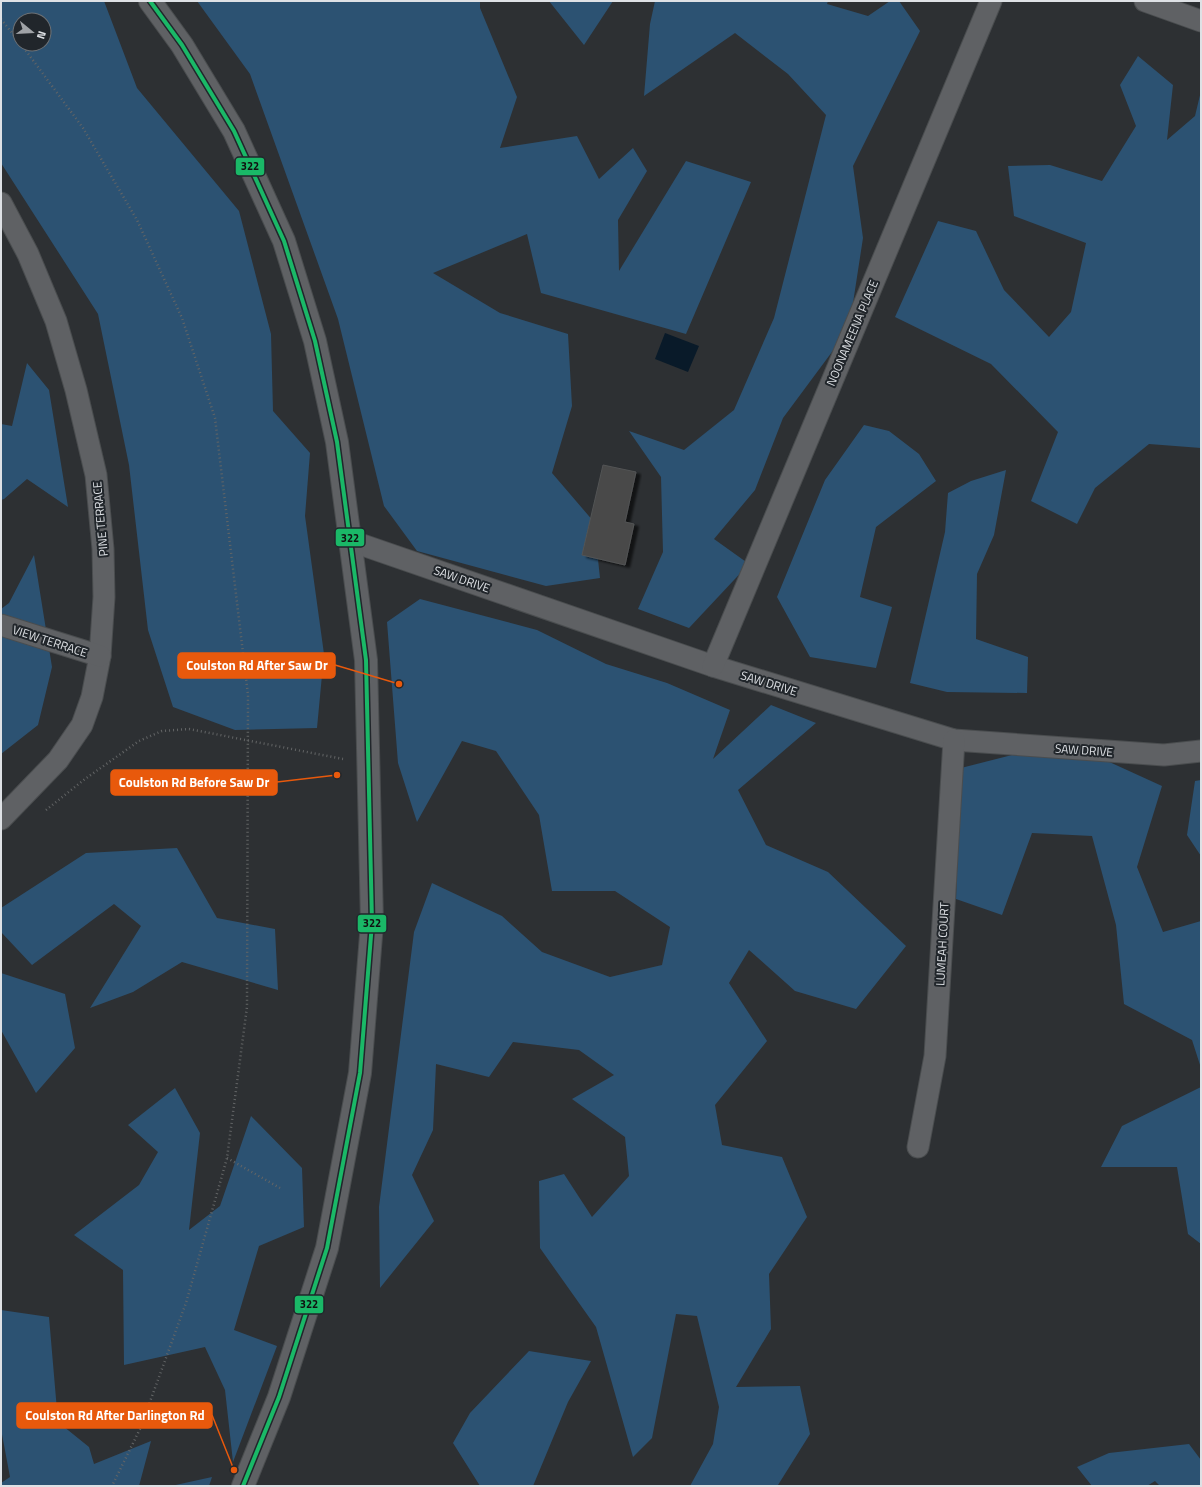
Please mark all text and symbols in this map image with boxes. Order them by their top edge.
north arrow [12,12,52,52]
text: N [33,29,50,41]
line badge: 322 [235,157,265,176]
text: 322 [241,158,259,174]
street label: NOONAMEENA PLACE [821,277,883,389]
street label: PINE TERRACE [87,480,113,557]
line badge: 322 [335,528,365,547]
text: 322 [341,530,359,546]
street label: SAW DRIVE [431,561,493,598]
street label: VIEW TERRACE [10,620,90,662]
callout: Coulston Rd After Saw Dr [178,653,335,678]
text: Coulston Rd After Saw Dr [186,655,328,675]
street label: SAW DRIVE [738,665,800,701]
street label: SAW DRIVE [1054,738,1114,762]
callout: Coulston Rd Before Saw Dr [111,770,277,795]
text: Coulston Rd Before Saw Dr [119,772,269,792]
street label: LUMEAH COURT [930,901,954,986]
line badge: 322 [357,914,387,933]
text: 322 [363,915,381,931]
line badge: 322 [294,1295,324,1314]
text: 322 [300,1296,318,1312]
callout: Coulston Rd After Darlington Rd [17,1403,212,1428]
text: Coulston Rd After Darlington Rd [25,1405,205,1425]

